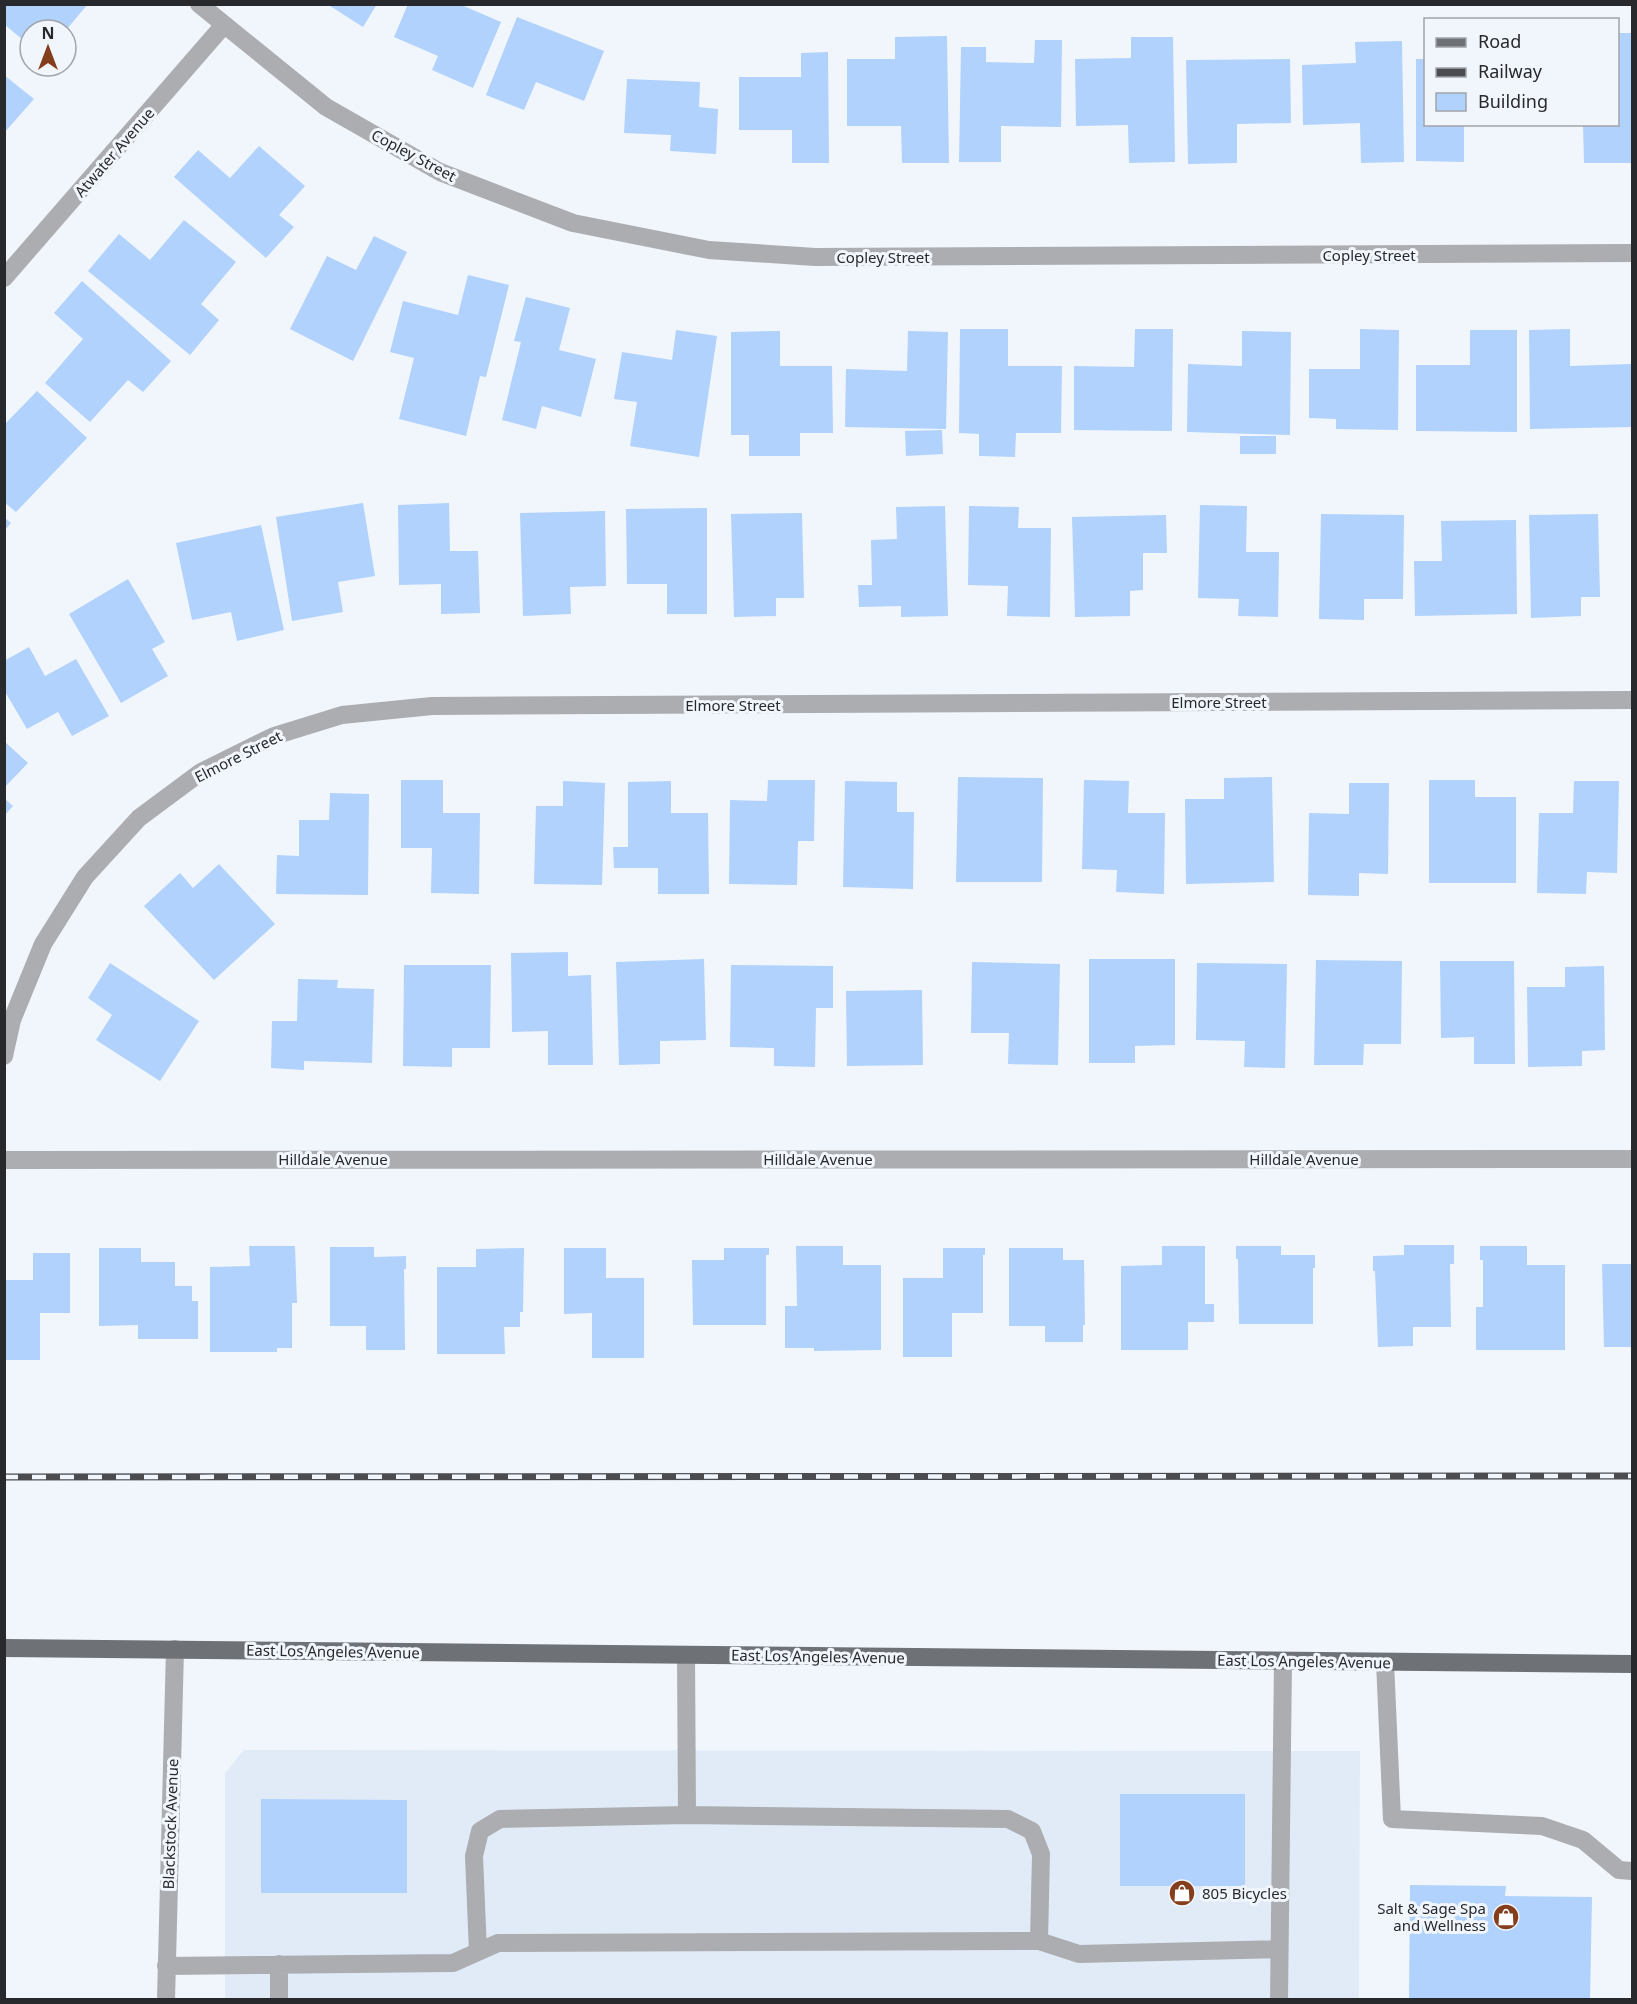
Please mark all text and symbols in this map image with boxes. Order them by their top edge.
north arrow [18,18,78,78]
legend [1424,18,1619,126]
text: N [41,22,55,44]
text: Road [1478,29,1521,53]
text: Railway [1478,59,1543,83]
text: Building [1478,89,1548,113]
street label: Atwater Avenue [70,103,158,201]
street label: Copley Street [368,124,460,186]
street label: Copley Street [1322,245,1416,265]
street label: Copley Street [836,247,930,267]
street label: Elmore Street [1171,692,1267,712]
street label: Elmore Street [685,695,781,715]
street label: Elmore Street [191,725,286,787]
street label: Hilldale Avenue [278,1149,388,1169]
street label: Hilldale Avenue [763,1149,873,1169]
street label: Hilldale Avenue [1249,1149,1359,1169]
street label: East Los Angeles Avenue [246,1639,420,1663]
street label: East Los Angeles Avenue [731,1644,905,1668]
street label: East Los Angeles Avenue [1217,1649,1391,1673]
street label: Blackstock Avenue [158,1758,182,1890]
shop icon: 805 Bicycles [1167,1878,1197,1908]
place label: 805 Bicycles [1202,1883,1287,1903]
place label: Salt & Sage Spa and Wellness [1377,1898,1486,1935]
shop icon: Salt & Sage Spa and Wellness [1491,1902,1521,1932]

